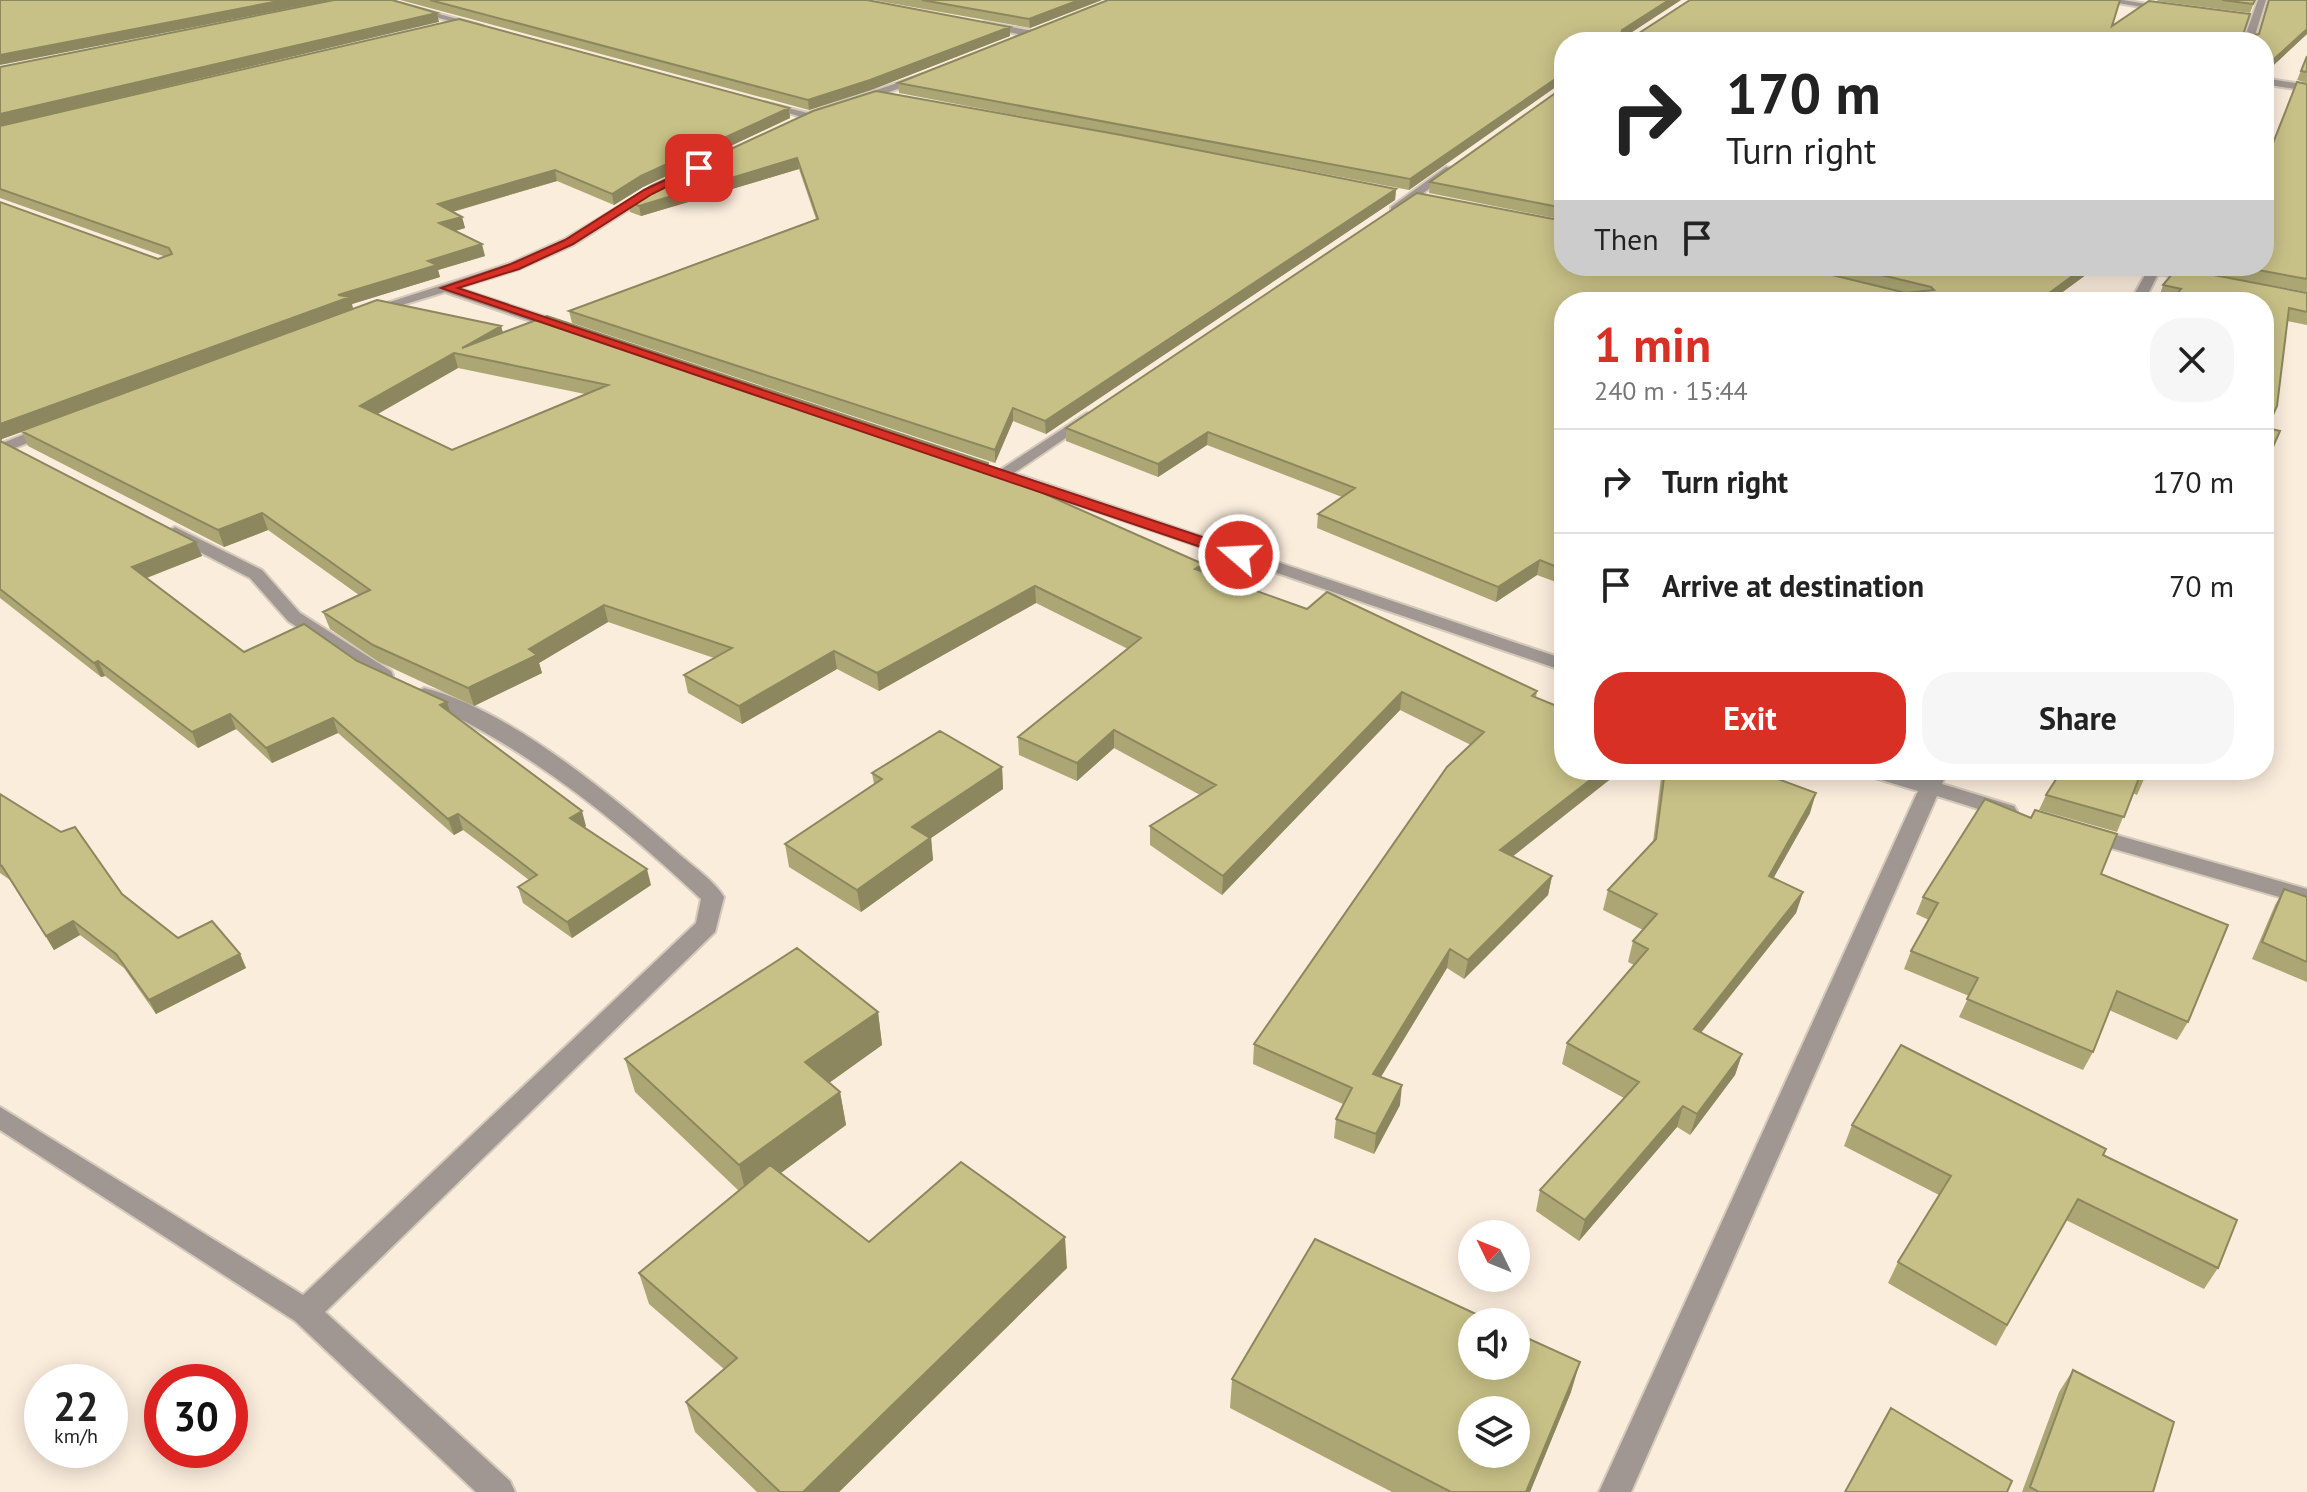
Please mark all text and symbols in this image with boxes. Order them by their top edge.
text: 170 m [1726,57,1881,129]
icon: right [1594,64,1698,168]
text: Turn right [1726,127,1876,174]
pin [665,134,733,202]
icon: arrive [677,146,721,190]
icon: arrive [1675,216,1719,260]
text: Then [1594,219,1659,258]
text: 1 min [1594,313,1711,375]
button: close [2150,318,2234,402]
text: 240 m · 15:44 [1594,374,1748,407]
icon: right [1594,459,1638,503]
text: Turn right [1662,462,1788,501]
text: 170 m [2153,462,2234,501]
position arrow [1197,513,1281,597]
icon: arrive [1594,563,1638,607]
text: Arrive at destination [1662,566,1924,605]
text: 70 m [2169,566,2234,605]
button: Exit [1594,672,1906,764]
button: Share [1922,672,2234,764]
north arrow [1458,1220,1530,1292]
map controls [1458,1220,1530,1468]
button: sound [1458,1308,1530,1380]
speed limit sign: 30 [144,1364,248,1468]
text: 22 [53,1380,99,1432]
button: layers [1458,1396,1530,1468]
text: km/h [54,1423,98,1449]

